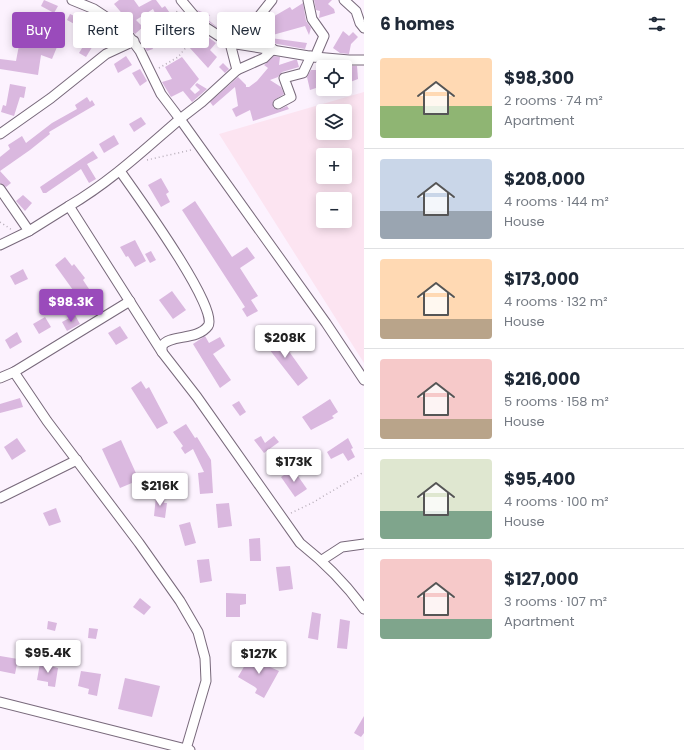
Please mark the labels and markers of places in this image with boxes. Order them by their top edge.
pin: $98.3K [38,289,104,323]
pin: $208K [257,325,313,359]
pin: $173K [266,449,322,483]
pin: $216K [132,473,188,507]
pin: $95.4K [15,640,81,674]
pin: $127K [231,641,287,675]

